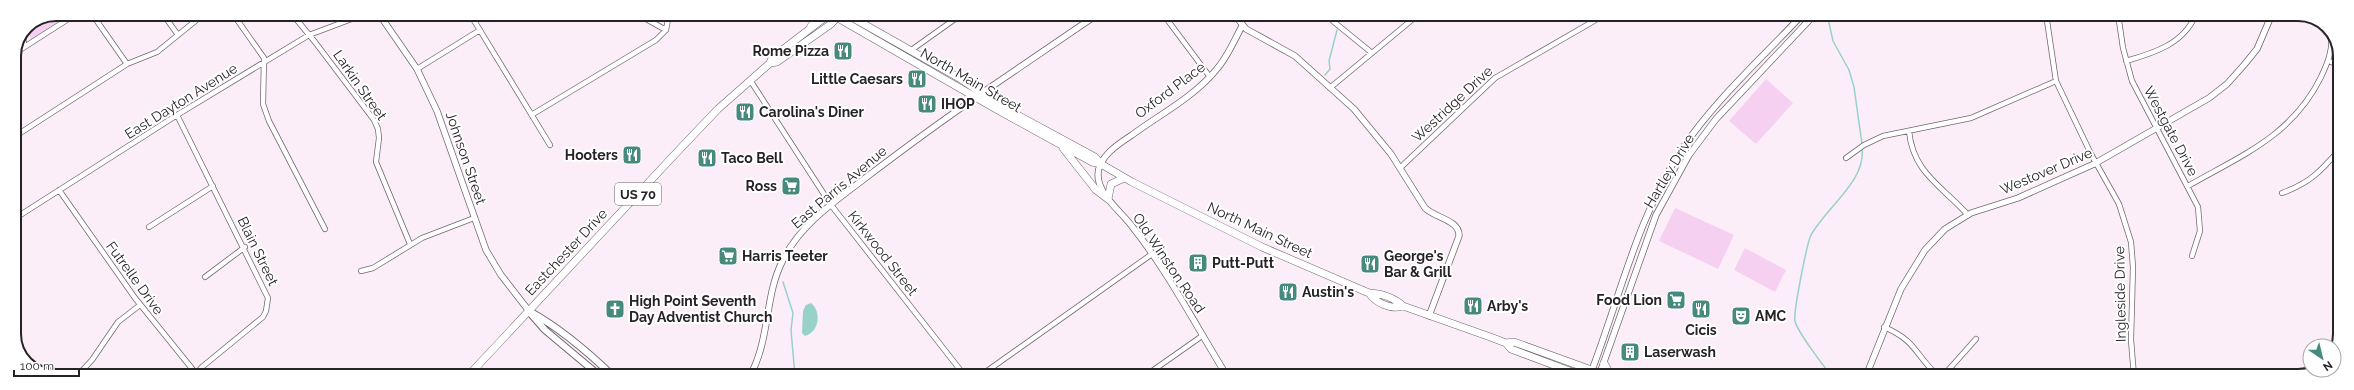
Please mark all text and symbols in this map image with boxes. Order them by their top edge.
restaurant icon: Rome Pizza [832,40,854,62]
place label: Rome Pizza [753,43,829,59]
street label: North Main Street [918,45,1025,116]
street label: Larkin Street [330,47,390,123]
street label: Oxford Place [1132,59,1208,121]
street label: East Dayton Avenue [122,60,240,142]
street label: Westridge Drive [1409,63,1495,145]
restaurant icon: Little Caesars [906,68,928,90]
place label: Little Caesars [811,71,903,87]
street label: Westgate Drive [2141,83,2201,179]
restaurant icon: IHOP [916,93,938,115]
place label: IHOP [941,96,975,112]
restaurant icon: Carolina's Diner [734,101,756,123]
place label: Carolina's Diner [759,104,864,120]
street label: Johnson Street [443,110,489,207]
street label: Hartley Drive [1641,131,1697,211]
street label: East Parris Avenue [788,143,890,231]
restaurant icon: Hooters [621,144,643,166]
street label: Westover Drive [1998,144,2094,198]
place label: Hooters [565,147,618,163]
restaurant icon: Taco Bell [696,147,718,169]
place label: Taco Bell [721,150,784,166]
supermarket icon: Ross [780,175,802,197]
place label: Ross [746,178,777,194]
road number: US 70 [615,183,661,205]
street label: North Main Street [1205,199,1315,261]
street label: Eastchester Drive [522,205,610,299]
street label: Kirkwood Street [845,207,921,299]
street label: Old Winston Road [1130,210,1208,316]
street label: Blain Street [235,214,282,288]
street label: Futrelle Drive [103,238,167,318]
supermarket icon: Harris Teeter [717,245,739,267]
street label: Ingleside Drive [2111,246,2129,342]
place label: Harris Teeter [742,248,828,264]
place label: George's Bar & Grill [1384,248,1452,280]
building icon: Putt-Putt [1187,252,1209,274]
restaurant icon: George's Bar & Grill [1359,253,1381,275]
place label: Putt-Putt [1212,255,1275,271]
restaurant icon: Austin's [1277,281,1299,303]
place label: Austin's [1302,284,1354,300]
supermarket icon: Food Lion [1665,289,1687,311]
place label: Food Lion [1596,292,1662,308]
place label: High Point Seventh Day Adventist Church [629,293,772,325]
restaurant icon: Arby's [1462,295,1484,317]
church icon: High Point Seventh Day Adventist Church [604,298,626,320]
place label: Arby's [1487,298,1528,314]
restaurant icon: Cicis [1690,298,1712,320]
theatre icon: AMC [1730,305,1752,327]
place label: AMC [1755,308,1787,324]
place label: Cicis [1685,322,1717,338]
north arrow [2302,338,2342,378]
building icon: Laserwash [1619,341,1641,363]
place label: Laserwash [1644,344,1716,360]
scale bar [14,352,79,378]
text: N [2320,358,2335,374]
text: 100 m [20,359,54,373]

